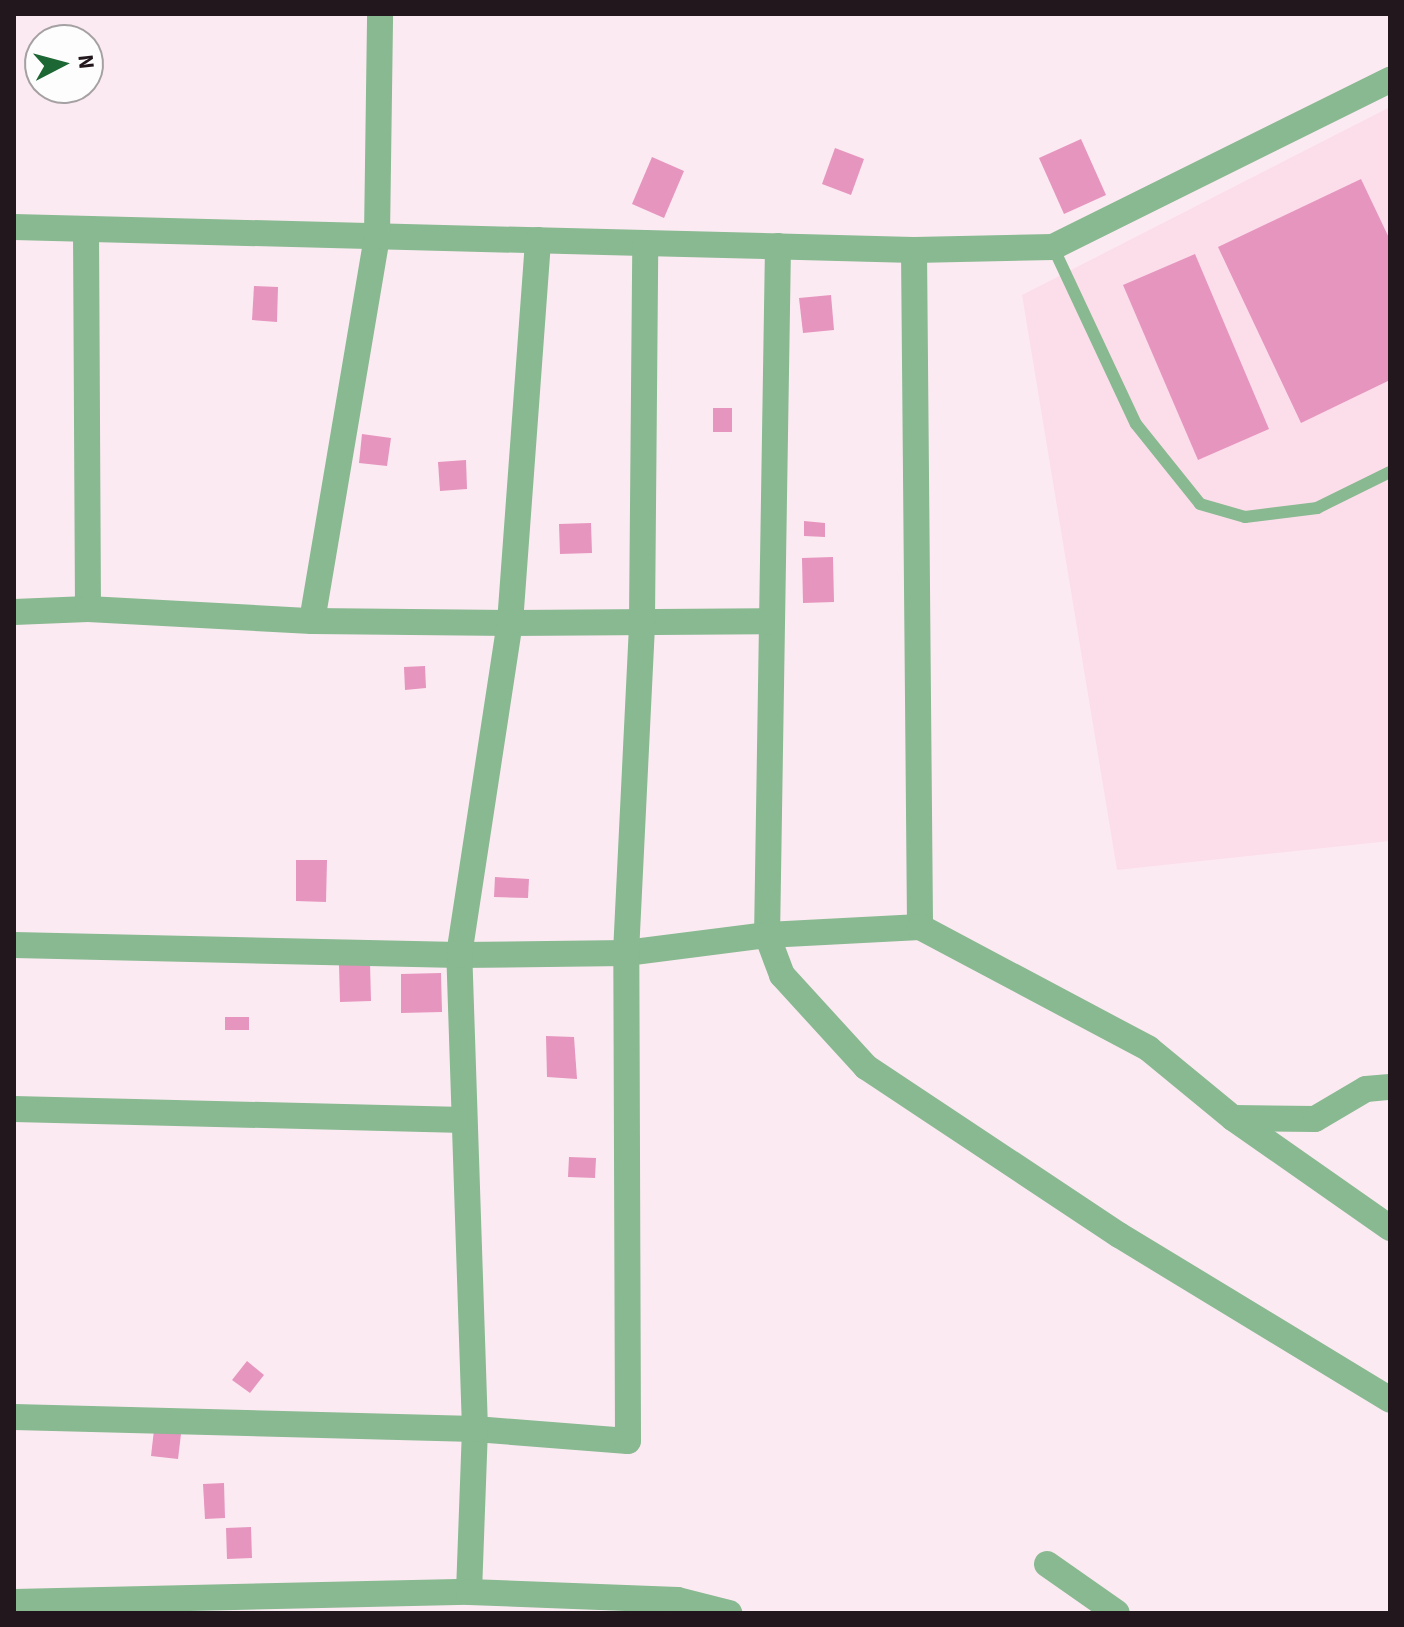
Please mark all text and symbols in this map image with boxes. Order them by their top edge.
north arrow [24,24,104,104]
text: N [69,53,103,71]

